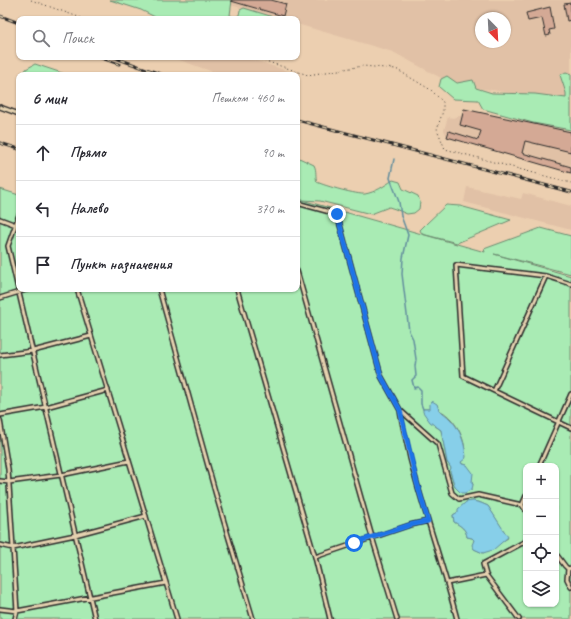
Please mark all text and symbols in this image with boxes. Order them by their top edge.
north arrow [475,12,511,48]
search box [16,16,300,60]
icon: search [30,27,52,49]
text: Поиск [62,29,94,48]
text: 6 мин [32,88,67,109]
text: Пешком · 460 m [211,90,284,106]
icon: ahead [32,142,54,164]
text: Прямо [70,143,106,162]
text: 90 m [262,145,284,161]
icon: left [32,198,54,220]
text: Налево [70,199,108,218]
text: 370 m [256,201,284,217]
route end [328,205,346,223]
icon: arrive [32,254,54,276]
text: Пункт назначения [70,255,172,274]
map controls [523,463,559,607]
button: + [523,463,559,499]
button: − [523,499,559,535]
route start [345,534,363,552]
button: locate [523,535,559,571]
button: layers [523,571,559,607]

